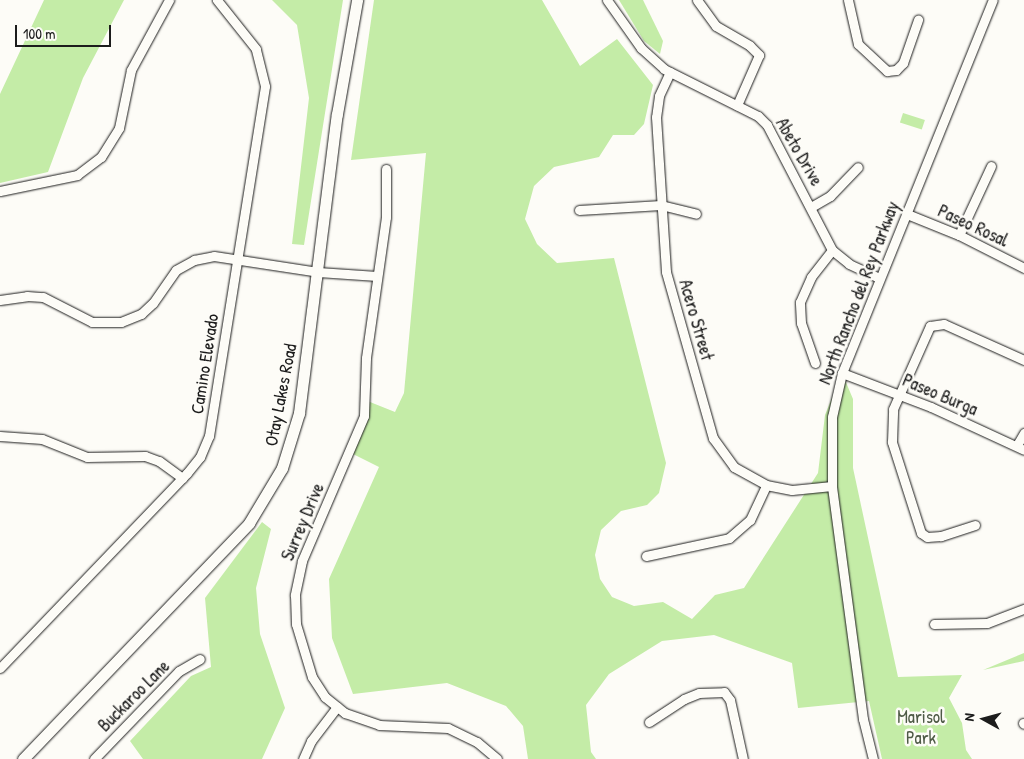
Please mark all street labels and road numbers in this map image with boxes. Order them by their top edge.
street label: Abeto Drive [771,114,827,190]
street label: North Rancho del Rey Parkway [814,198,904,388]
street label: Paseo Rosal [934,200,1012,252]
street label: Acero Street [674,277,718,363]
street label: Camino Elevado [186,312,224,416]
street label: Otay Lakes Road [260,342,302,448]
street label: Paseo Burga [899,370,981,420]
street label: Surrey Drive [277,480,329,564]
street label: Buckaroo Lane [94,656,174,736]

